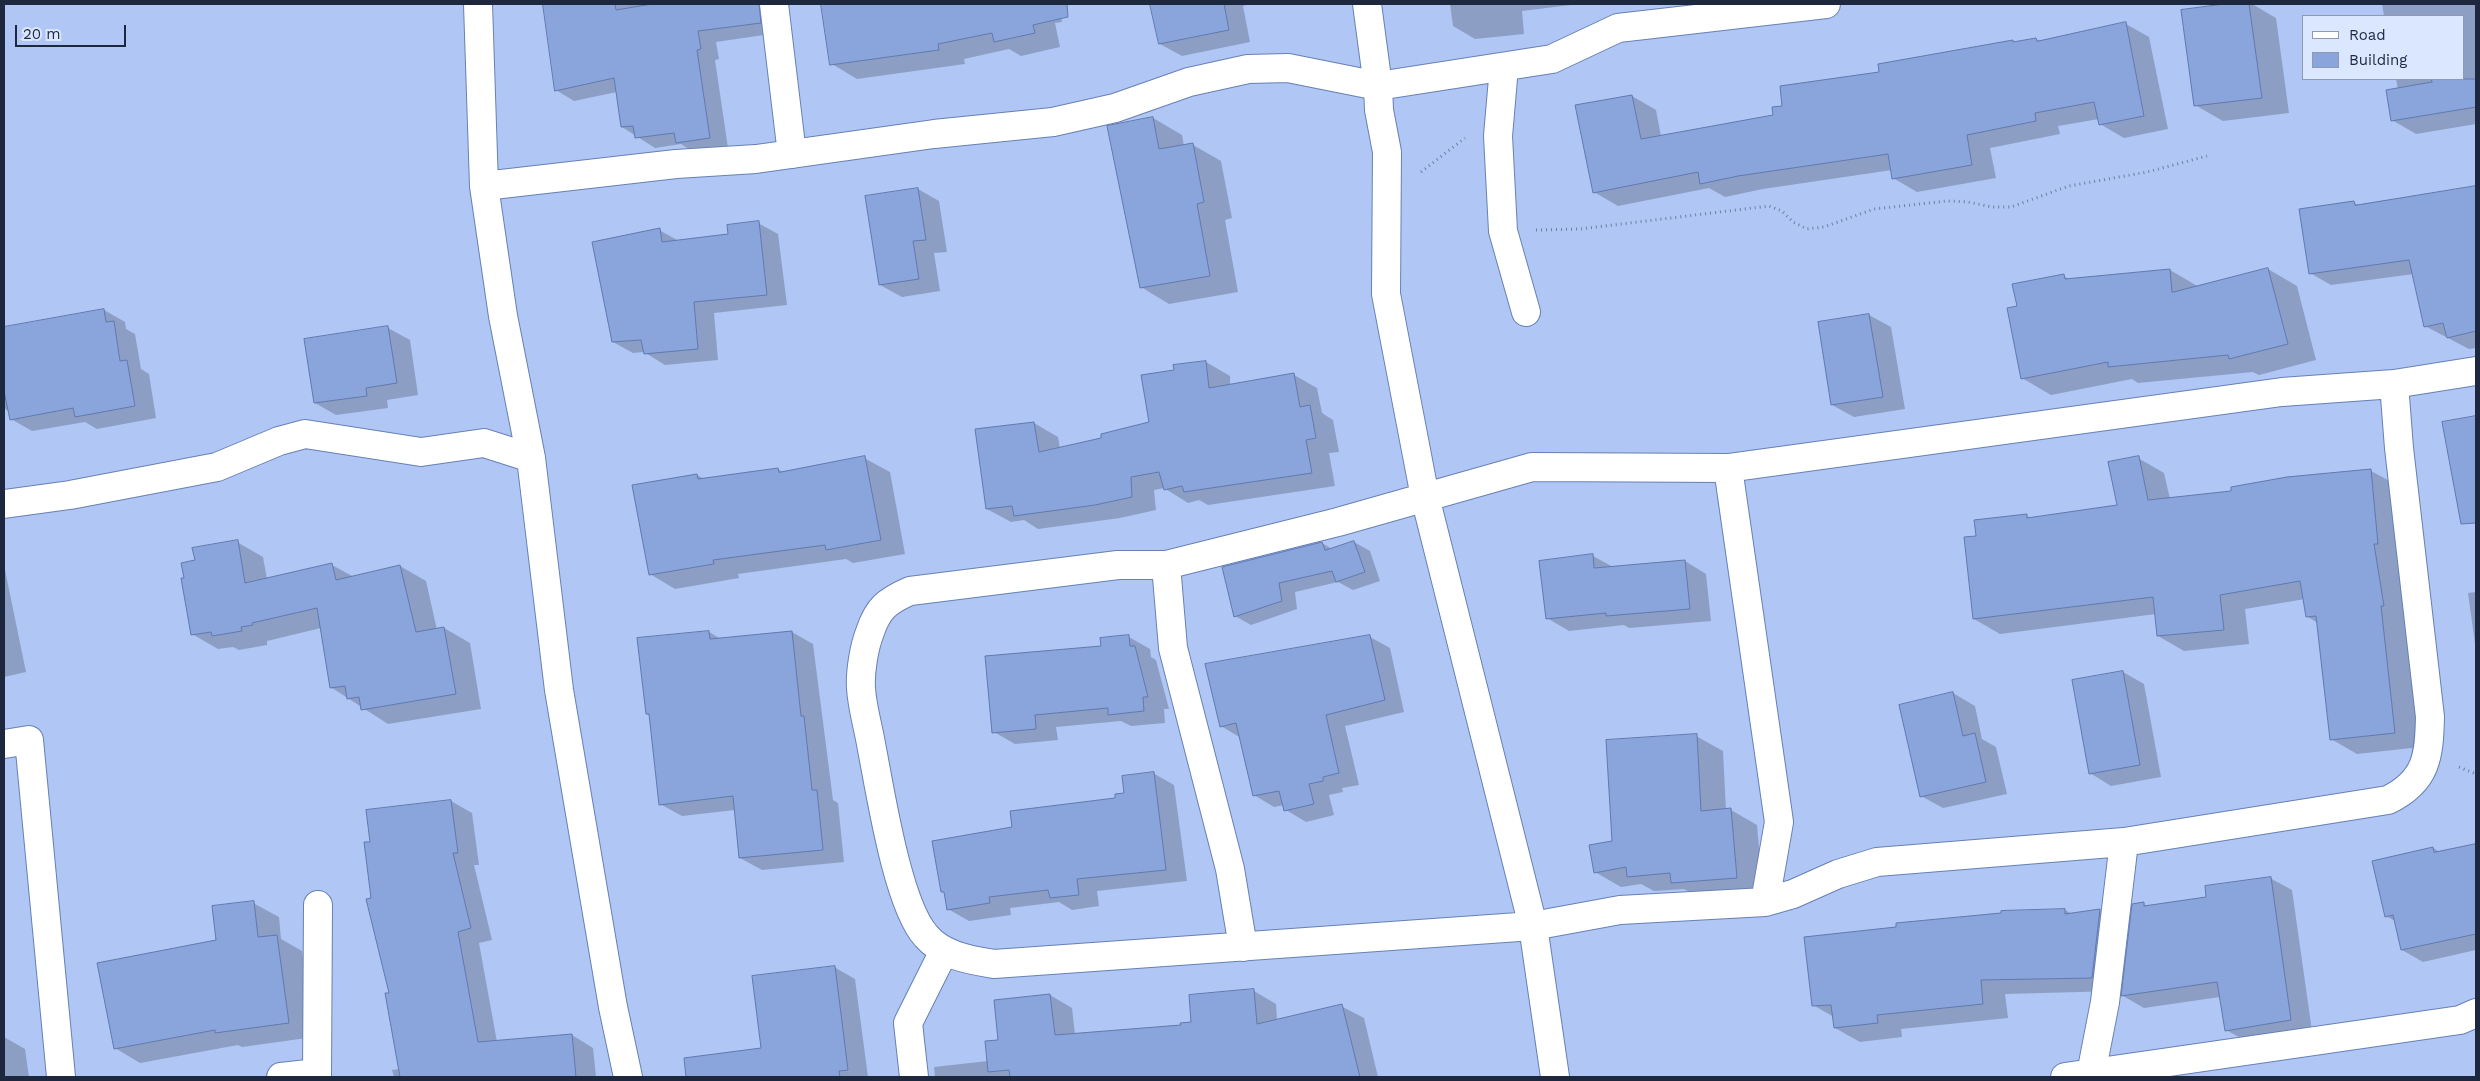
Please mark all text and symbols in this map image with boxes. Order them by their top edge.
scale bar [18,15,129,47]
legend [2302,15,2465,80]
text: 20 m [23,25,61,43]
text: Road [2349,26,2386,44]
text: Building [2349,51,2407,69]

